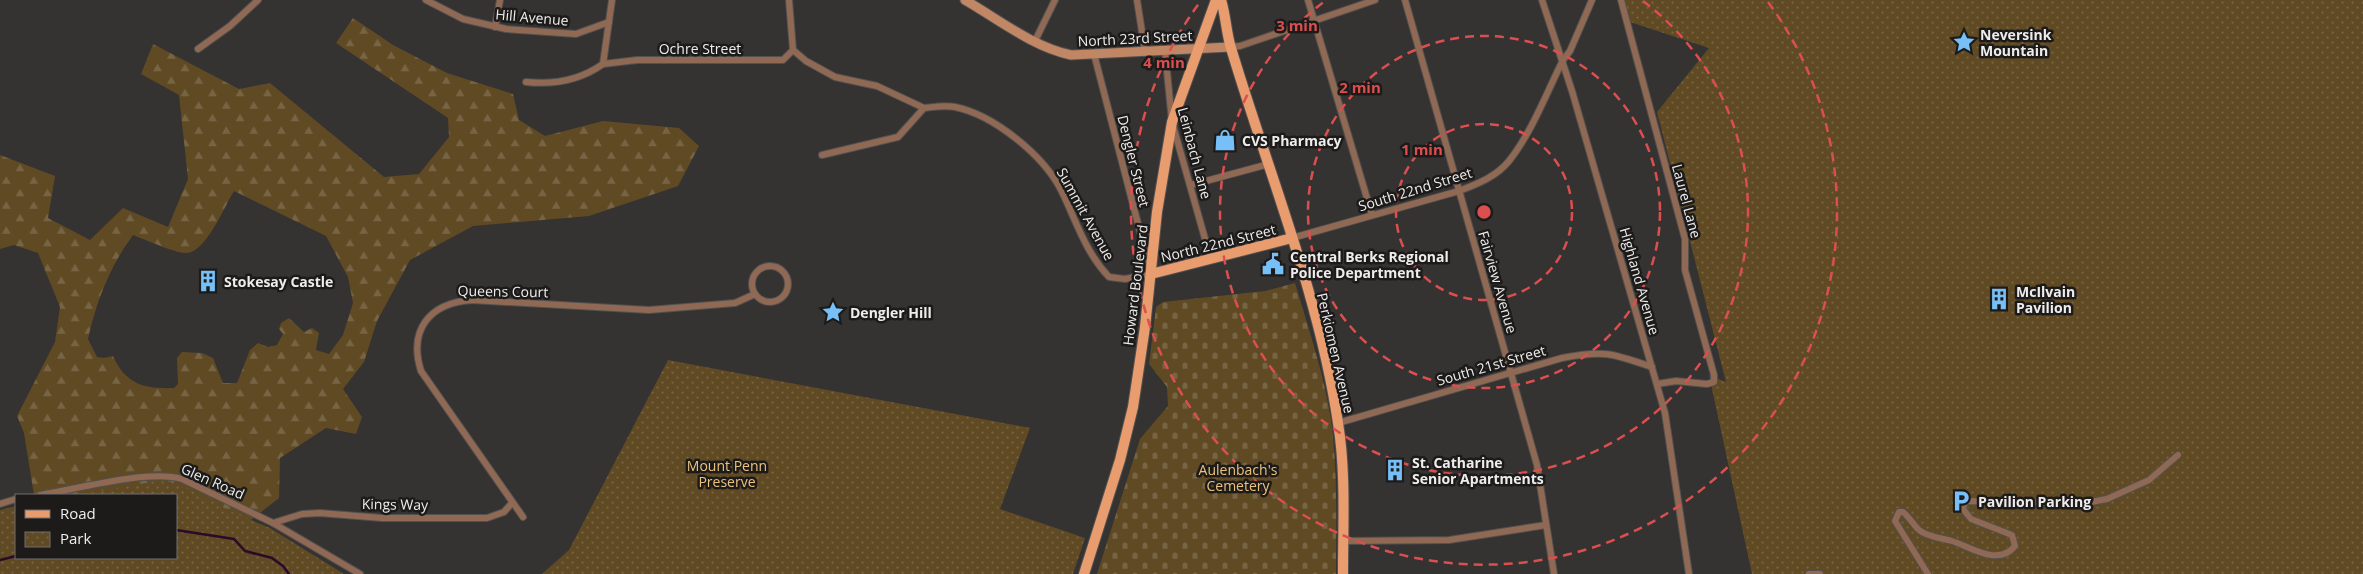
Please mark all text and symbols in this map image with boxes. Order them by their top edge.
street label: Hill Avenue [495,4,569,30]
text: 3 min [1276,15,1318,35]
place label: Neversink Mountain [1980,25,2052,60]
street label: North 23rd Street [1077,26,1193,50]
place icon: Neversink Mountain [1951,29,1977,55]
street label: Ochre Street [659,39,741,58]
text: 4 min [1143,52,1185,72]
text: 2 min [1339,77,1381,97]
street label: Leinbach Lane [1174,105,1216,201]
street label: Dengler Street [1113,113,1155,209]
shop icon: CVS Pharmacy [1212,127,1238,153]
place label: CVS Pharmacy [1242,131,1342,150]
text: 1 min [1401,139,1443,159]
street label: Laurel Lane [1668,162,1706,240]
street label: South 22nd Street [1356,163,1474,215]
street label: Summit Avenue [1053,164,1119,264]
centre of rings [1475,203,1493,221]
street label: North 22nd Street [1159,220,1277,266]
street label: Howard Boulevard [1118,223,1152,347]
street label: Highland Avenue [1616,225,1664,337]
street label: Fairview Avenue [1474,228,1522,336]
place label: Central Berks Regional Police Department [1290,247,1449,282]
public building icon: Central Berks Regional Police Department [1260,251,1286,277]
building icon: Stokesay Castle [195,268,221,294]
place label: Stokesay Castle [224,272,333,291]
street label: Queens Court [458,281,548,301]
place label: McIlvain Pavilion [2016,282,2075,317]
building icon: McIlvain Pavilion [1986,286,2012,312]
street label: Perkiomen Avenue [1313,291,1359,415]
place icon: Dengler Hill [820,299,846,325]
place label: Dengler Hill [850,303,932,322]
street label: South 21st Street [1434,340,1548,390]
place label: St. Catharine Senior Apartments [1412,453,1544,488]
park label: Mount Penn Preserve [687,456,767,491]
building icon: St. Catharine Senior Apartments [1382,457,1408,483]
street label: Glen Road [178,459,248,503]
park label: Aulenbach's Cemetery [1199,460,1278,495]
parking icon: Pavilion Parking [1948,488,1974,514]
place label: Pavilion Parking [1978,492,2091,511]
legend [15,494,178,559]
street label: Kings Way [362,494,429,514]
text: Road [60,503,96,523]
text: Park [60,528,91,548]

